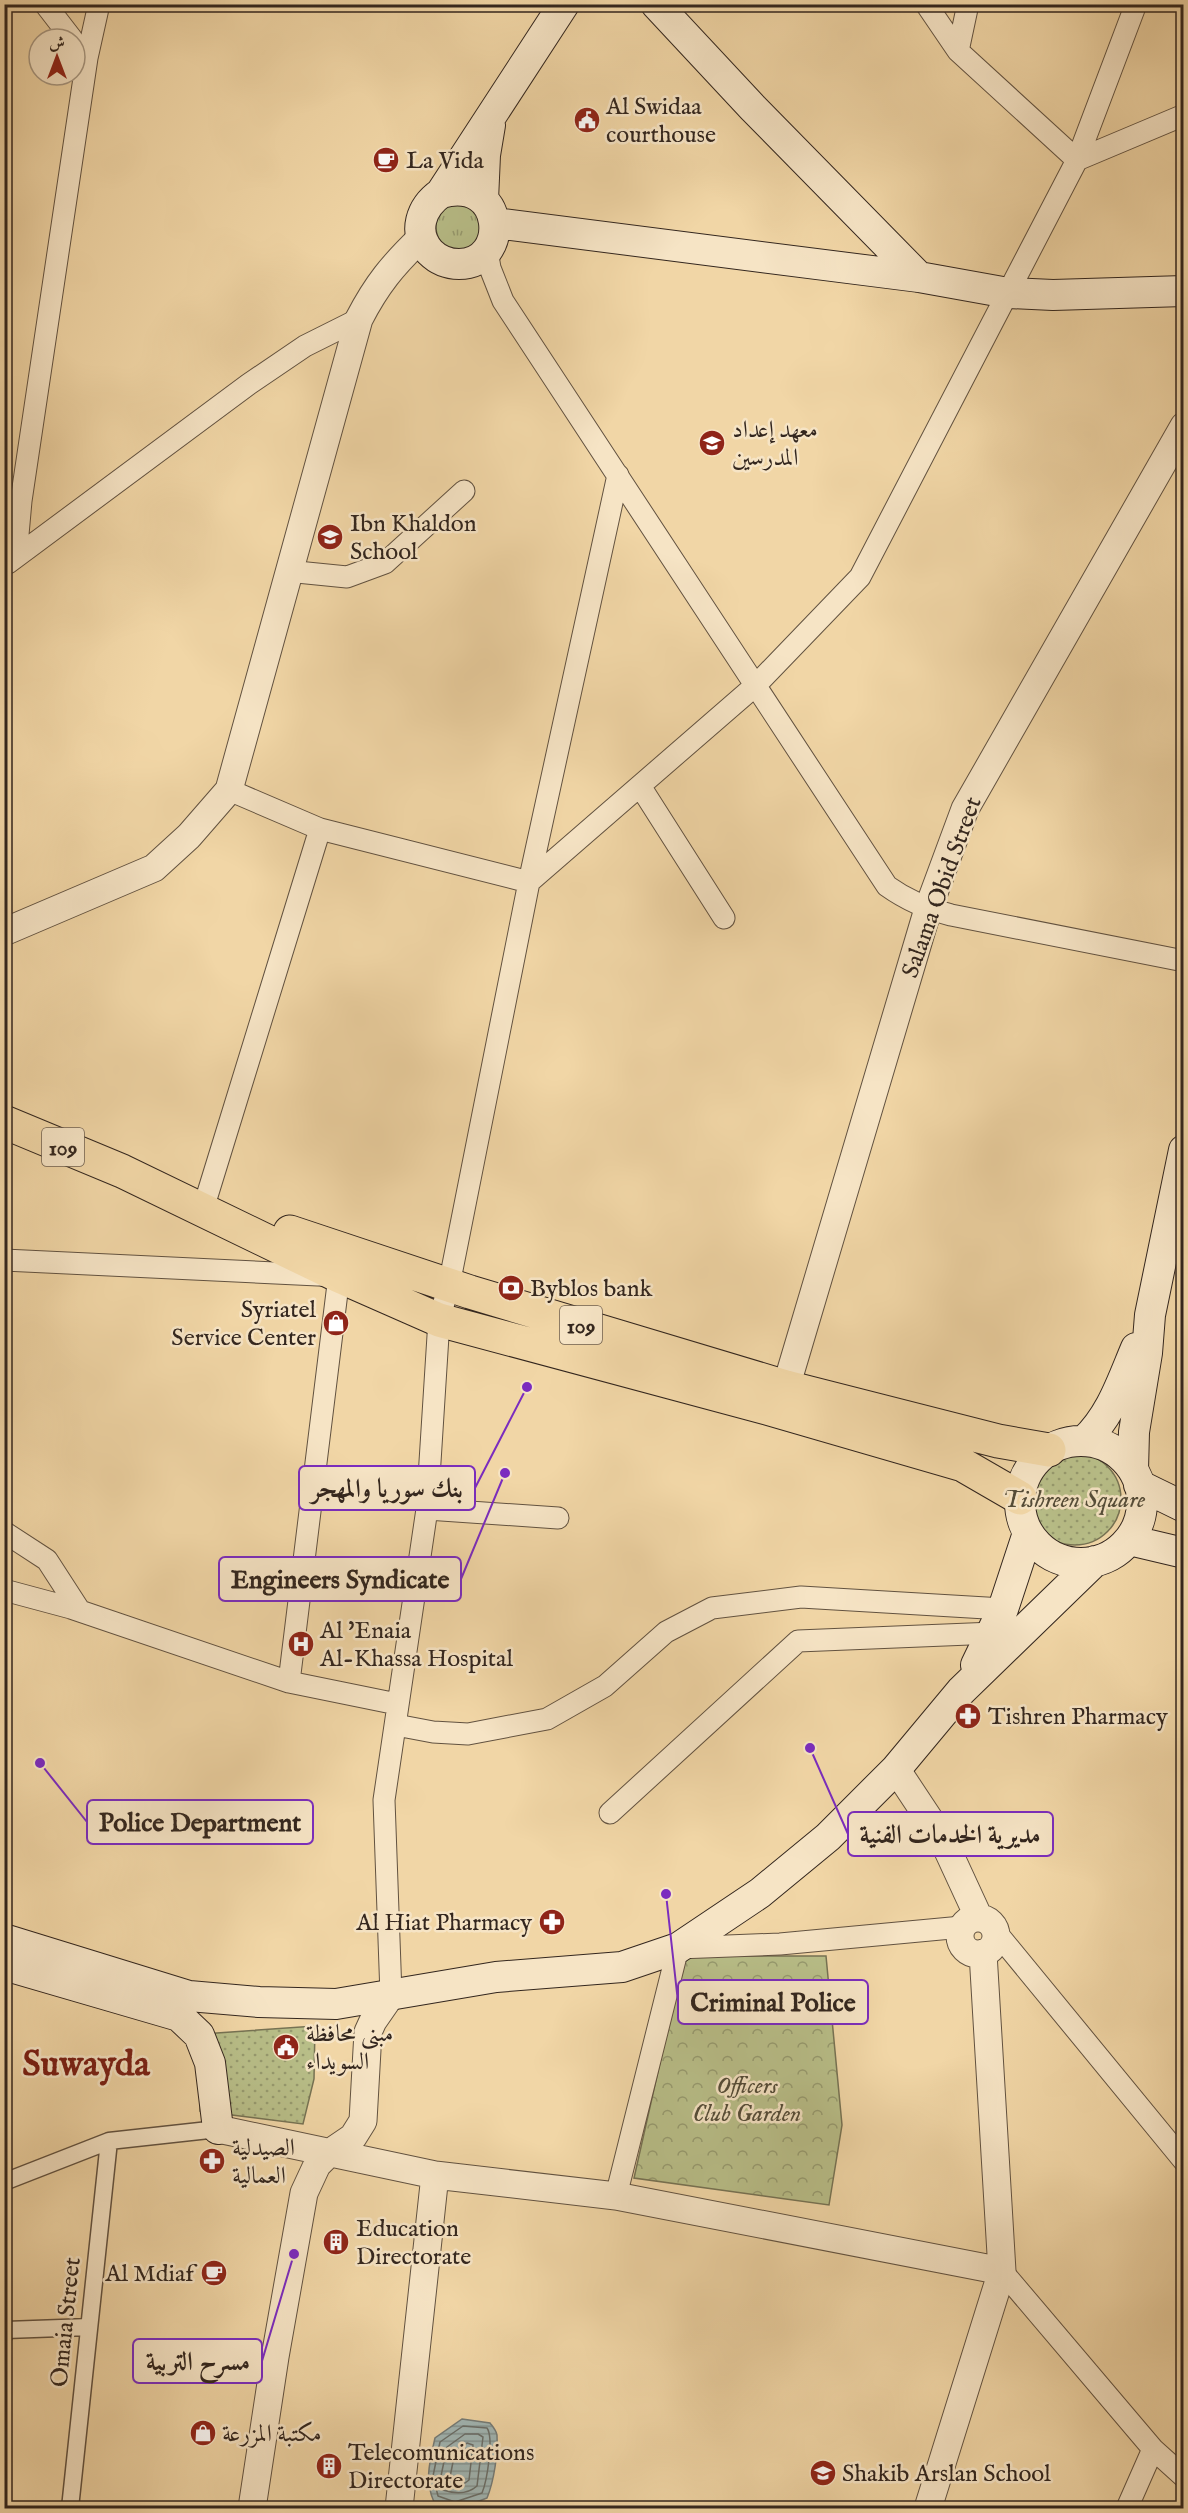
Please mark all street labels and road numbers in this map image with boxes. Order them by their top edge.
street label: Salama Obid Street [895,793,990,982]
road number: 109 [42,1128,84,1166]
road number: 109 [560,1306,602,1344]
street label: Omaia Street [44,2256,89,2389]

